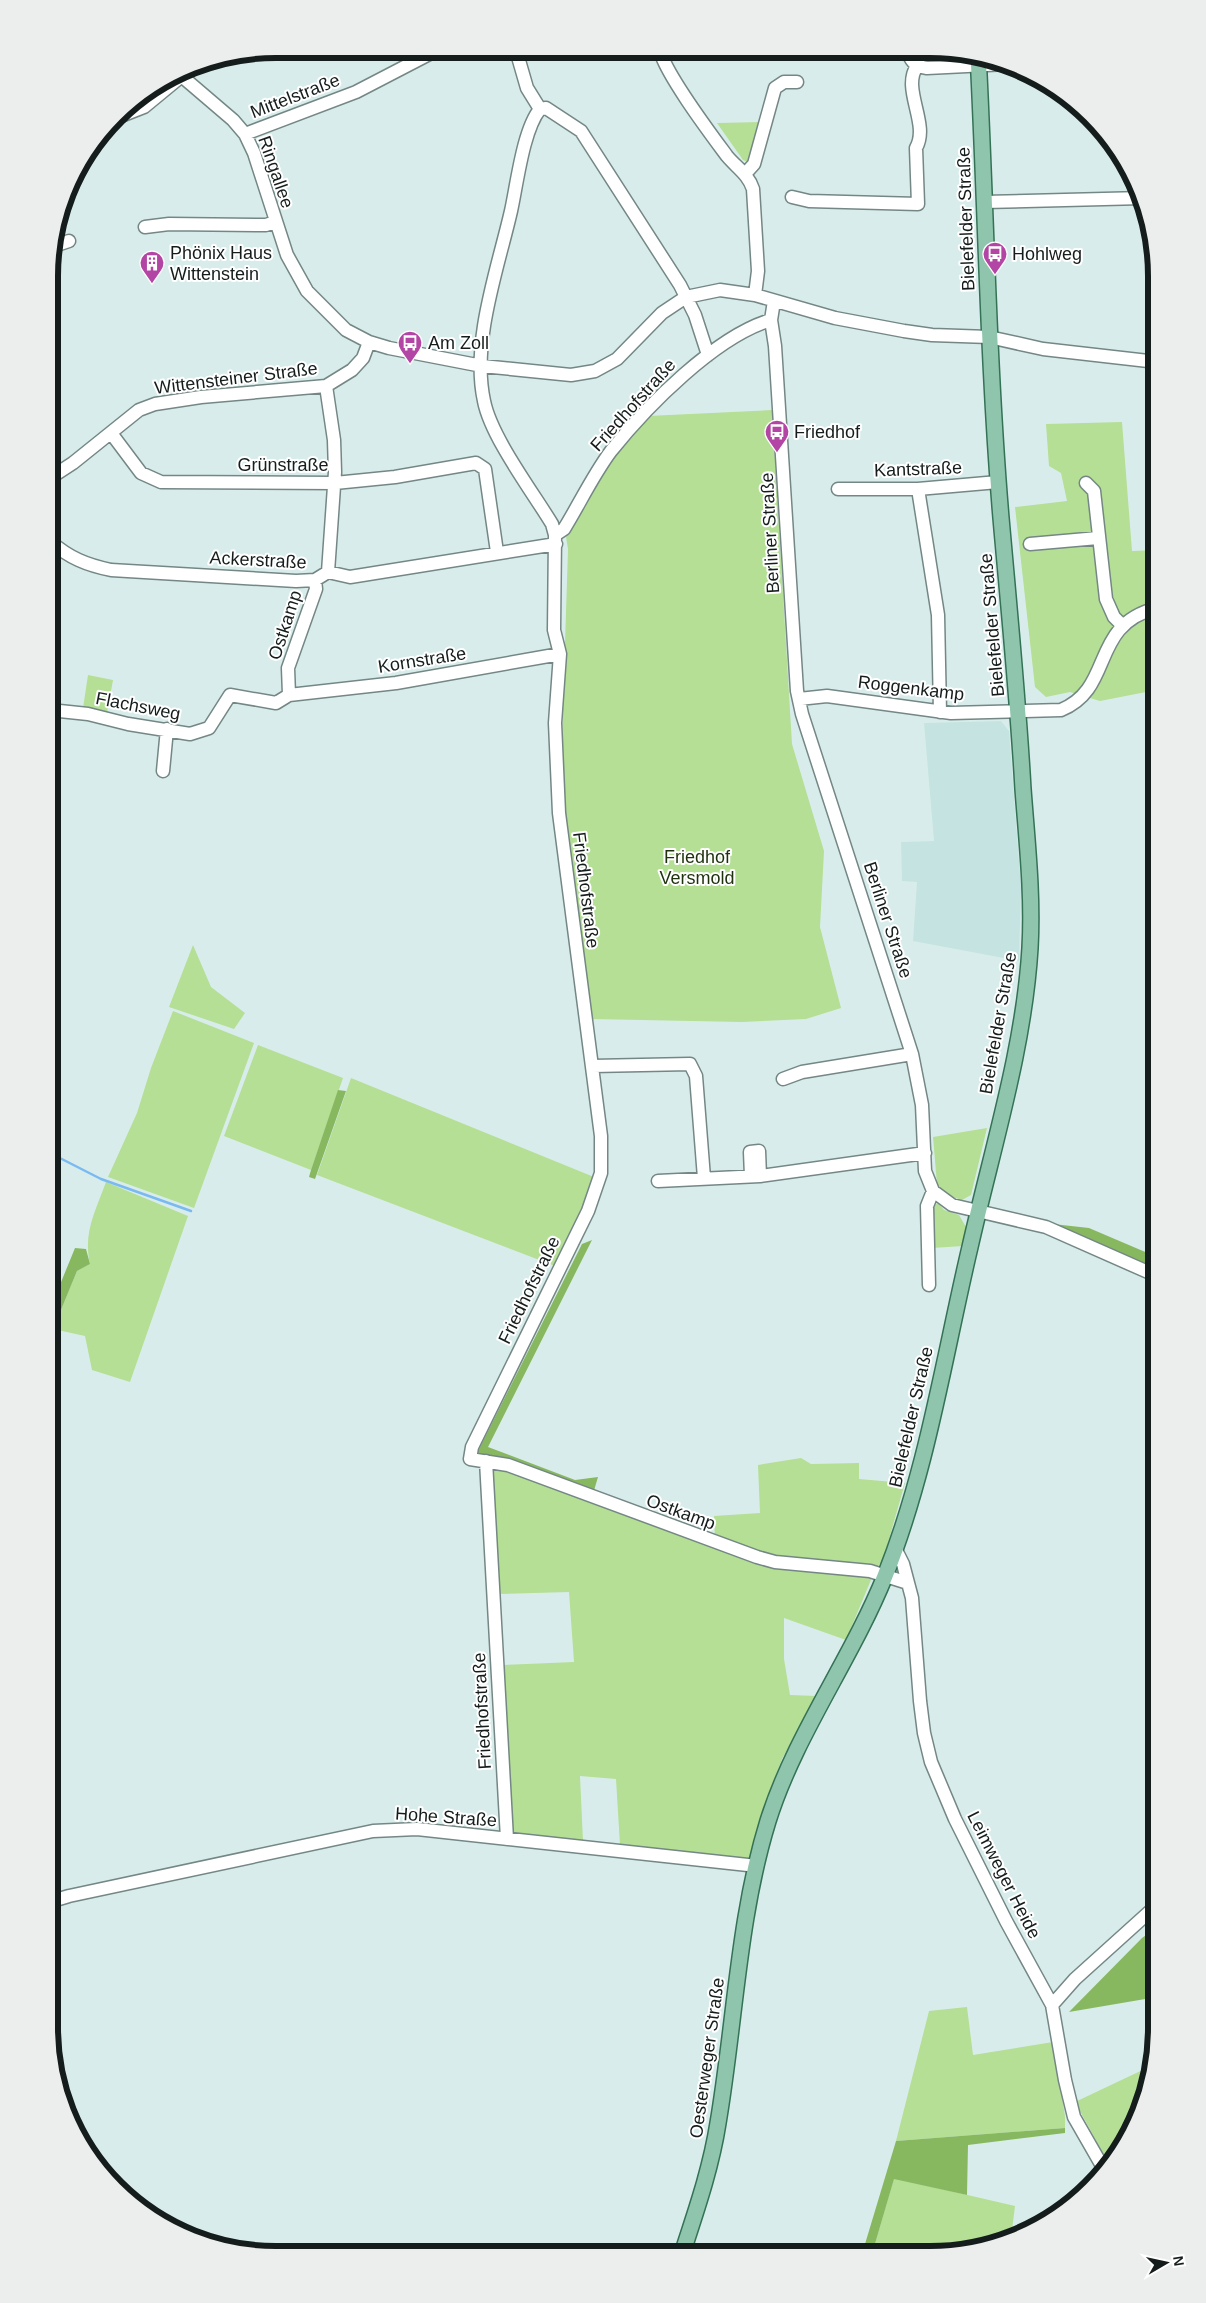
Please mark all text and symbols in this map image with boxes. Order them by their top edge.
street label: Mittelstraße [248,70,342,122]
street label: Ringallee [254,133,298,211]
street label: Bielefelder Straße [953,147,979,291]
bus stop icon: Hohlweg [982,241,1008,275]
place label: Phönix Haus Wittenstein [170,243,272,284]
place label: Hohlweg [1012,244,1082,264]
building icon: Phönix Haus Wittenstein [139,250,165,284]
bus stop icon: Am Zoll [397,330,423,364]
place label: Am Zoll [428,333,489,353]
street label: Friedhofstraße [586,355,680,455]
street label: Wittensteiner Straße [153,358,319,398]
bus stop icon: Friedhof [764,419,790,453]
place label: Friedhof [794,422,861,442]
street label: Grünstraße [237,455,329,475]
street label: Kantstraße [874,457,962,481]
street label: Berliner Straße [757,472,783,594]
street label: Ackerstraße [209,547,307,573]
street label: Bielefelder Straße [976,552,1008,698]
street label: Ostkamp [264,588,306,662]
street label: Kornstraße [376,643,468,677]
street label: Roggenkamp [857,672,965,704]
street label: Flachsweg [94,688,182,724]
street label: Friedhofstraße [569,831,603,949]
park label: Friedhof Versmold [659,847,735,888]
street label: Berliner Straße [860,859,916,981]
street label: Bielefelder Straße [976,950,1020,1096]
street label: Friedhofstraße [494,1233,564,1347]
street label: Bielefelder Straße [885,1345,937,1489]
street label: Ostkamp [644,1490,718,1534]
street label: Friedhofstraße [469,1652,495,1770]
street label: Hohe Straße [394,1803,498,1831]
street label: Leimweger Heide [963,1808,1045,1942]
street label: Oesterweger Straße [686,1976,728,2140]
north arrow [1141,2238,1191,2288]
text: N [1170,2255,1188,2267]

